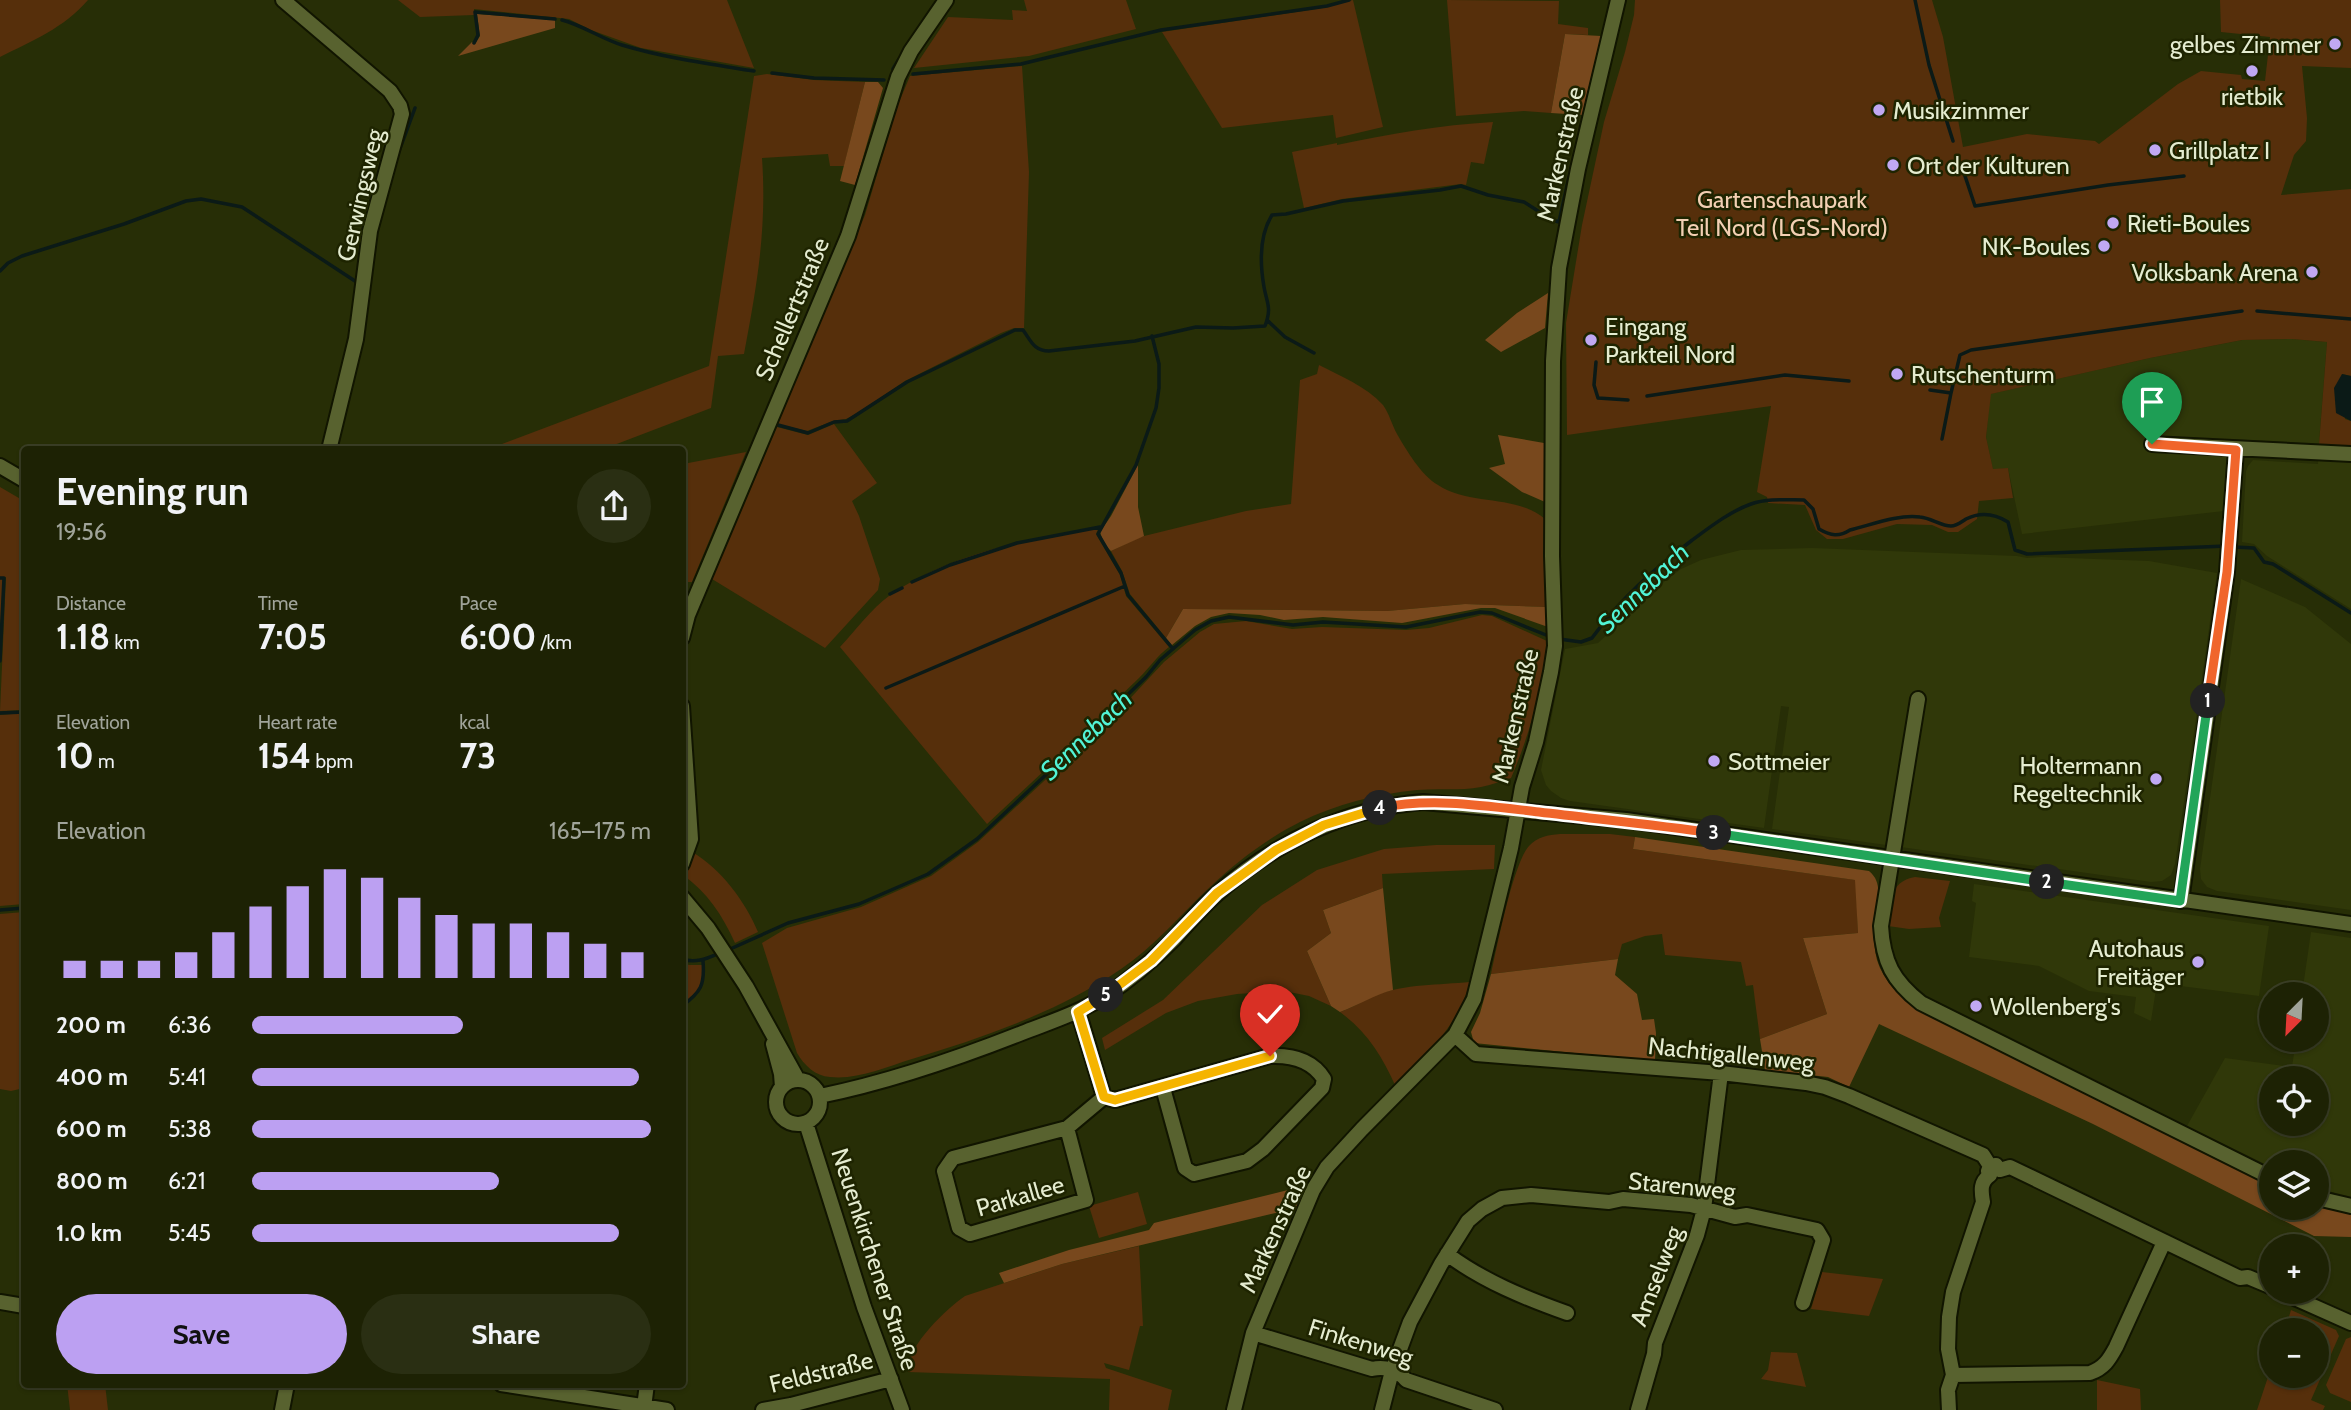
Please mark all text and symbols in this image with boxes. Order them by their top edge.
place label: gelbes Zimmer [2170,30,2321,59]
marker: gelbes Zimmer [2327,36,2343,52]
marker: rietbik [2244,63,2260,79]
place label: rietbik [2221,82,2283,111]
street label: Markenstraße [1530,84,1590,224]
place label: Musikzimmer [1893,96,2029,125]
marker: Musikzimmer [1871,102,1887,118]
street label: Gerwingsweg [331,125,390,264]
place label: Grillplatz I [2169,136,2270,165]
marker: Grillplatz I [2147,142,2163,158]
place label: Ort der Kulturen [1907,151,2070,180]
marker: Ort der Kulturen [1885,157,1901,173]
park label: Gartenschaupark Teil Nord (LGS-Nord) [1676,185,1888,242]
place label: Rieti-Boules [2127,209,2250,238]
marker: Rieti-Boules [2105,215,2121,231]
place label: NK-Boules [1982,232,2090,261]
street label: Schellertstraße [749,233,835,385]
marker: NK-Boules [2096,238,2112,254]
place label: Volksbank Arena [2132,258,2298,287]
marker: Volksbank Arena [2304,264,2320,280]
place label: Eingang Parkteil Nord [1605,312,1735,369]
marker: Eingang Parkteil Nord [1583,332,1599,348]
place label: Rutschenturm [1911,360,2055,389]
marker: Rutschenturm [1889,366,1905,382]
pin [2122,372,2182,444]
icon: arrive [2133,383,2171,421]
text: Evening run [56,468,249,515]
button: share [577,469,651,543]
text: 19:56 [56,518,107,546]
water label: Sennebach [1590,536,1696,640]
text: Distance [56,592,126,615]
text: Time [258,592,298,615]
text: Pace [459,592,497,615]
text: 1.18 [56,615,110,658]
text: 7:05 [258,615,327,658]
text: 6:00 [459,615,536,658]
text: km [110,631,140,654]
text: /km [536,631,572,654]
street label: Markenstraße [1485,646,1545,786]
water label: Sennebach [1033,683,1139,787]
pin: 1 [2190,684,2226,718]
text: 1 [2204,689,2211,712]
text: Elevation [56,711,130,734]
text: Heart rate [258,711,337,734]
text: kcal [459,711,490,734]
text: 10 [56,734,94,777]
text: 154 [258,734,311,777]
text: 73 [459,734,496,777]
place label: Sottmeier [1728,747,1830,776]
text: m [94,750,115,773]
text: bpm [311,750,353,773]
place label: Holtermann Regeltechnik [2012,751,2142,808]
marker: Sottmeier [1706,753,1722,769]
marker: Holtermann Regeltechnik [2148,771,2164,787]
pin: 4 [1362,790,1398,826]
text: 4 [1374,796,1385,819]
pin: 3 [1696,816,1732,850]
text: Elevation [56,817,146,845]
text: 165–175 m [549,817,651,845]
text: 3 [1708,821,1719,844]
pin: 2 [2030,864,2064,900]
text: 2 [2041,870,2052,893]
place label: Autohaus Freitäger [2089,934,2184,991]
marker: Autohaus Freitäger [2190,954,2206,970]
pin: 5 [1088,978,1124,1012]
north arrow [2259,982,2329,1052]
map controls [2259,982,2329,1388]
text: 5 [1100,983,1111,1006]
pin [1240,984,1300,1056]
place label: Wollenberg's [1990,992,2121,1021]
icon: check [1251,995,1289,1033]
marker: Wollenberg's [1968,998,1984,1014]
text: 200 m [56,1011,126,1039]
text: 6:36 [168,1011,211,1039]
street label: Nachtigallenweg [1647,1031,1816,1077]
text: 400 m [56,1063,128,1091]
text: 5:41 [168,1063,206,1091]
button: locate [2259,1066,2329,1136]
text: 600 m [56,1115,127,1143]
text: 5:38 [168,1115,212,1143]
street label: Neuenkirchener Straße [825,1144,925,1374]
button: layers [2259,1150,2329,1220]
street label: Markenstraße [1233,1161,1317,1297]
street label: Starenweg [1627,1166,1738,1206]
text: 800 m [56,1167,128,1195]
text: 6:21 [168,1167,205,1195]
street label: Parkallee [973,1170,1067,1222]
text: 1.0 km [56,1219,122,1247]
text: 5:45 [168,1219,211,1247]
street label: Amselweg [1624,1221,1689,1330]
button: + [2259,1234,2329,1304]
button: Save [56,1294,347,1374]
button: Share [361,1294,651,1374]
street label: Finkenweg [1305,1312,1418,1372]
button: − [2259,1318,2329,1388]
street label: Feldstraße [766,1345,876,1399]

